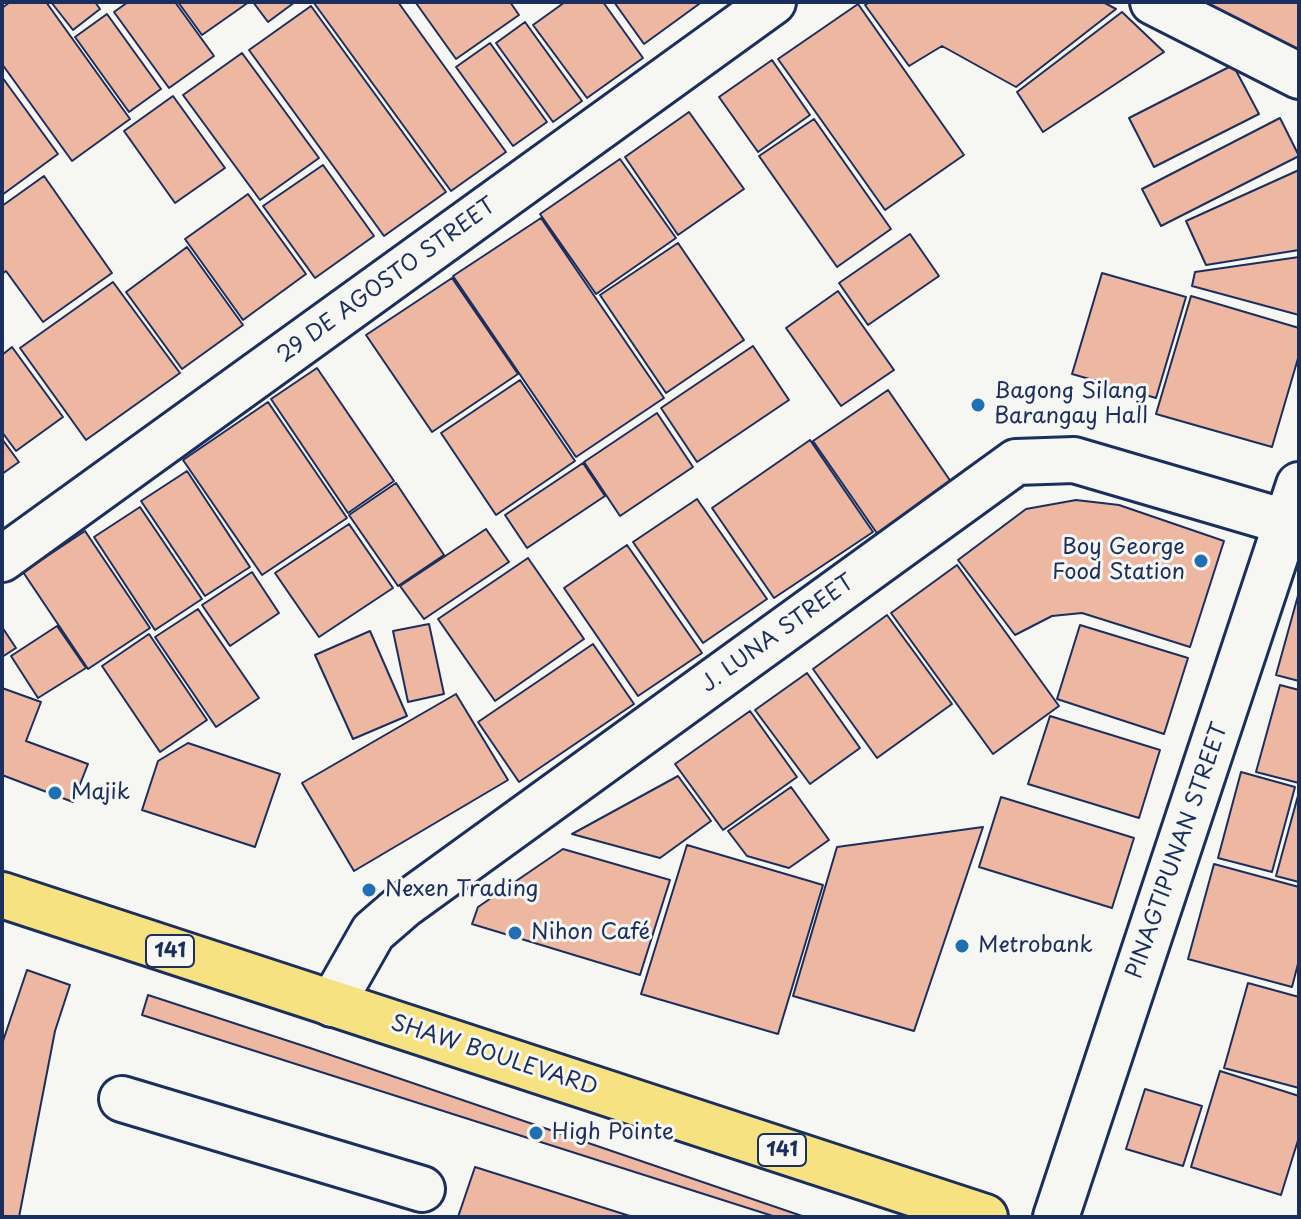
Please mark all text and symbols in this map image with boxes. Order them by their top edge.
street label: 29 DE AGOSTO STREET [273,193,501,369]
place label: Bagong Silang Barangay Hall [994,379,1148,430]
marker: Bagong Silang Barangay Hall [969,396,987,414]
place label: Boy George Food Station [1052,535,1185,586]
marker: Boy George Food Station [1192,552,1210,570]
street label: J. LUNA STREET [696,569,860,699]
street label: PINAGTIPUNAN STREET [1122,720,1234,982]
place label: Majik [71,780,130,806]
marker: Majik [46,784,64,802]
place label: Nexen Trading [385,877,538,903]
marker: Nexen Trading [360,881,378,899]
place label: Nihon Café [531,920,650,946]
marker: Nihon Café [506,924,524,942]
place label: Metrobank [978,933,1093,959]
road number: 141 [146,935,194,967]
marker: Metrobank [953,937,971,955]
street label: SHAW BOULEVARD [387,1010,601,1102]
place label: High Pointe [552,1120,674,1146]
marker: High Pointe [527,1124,545,1142]
road number: 141 [758,1134,806,1166]

